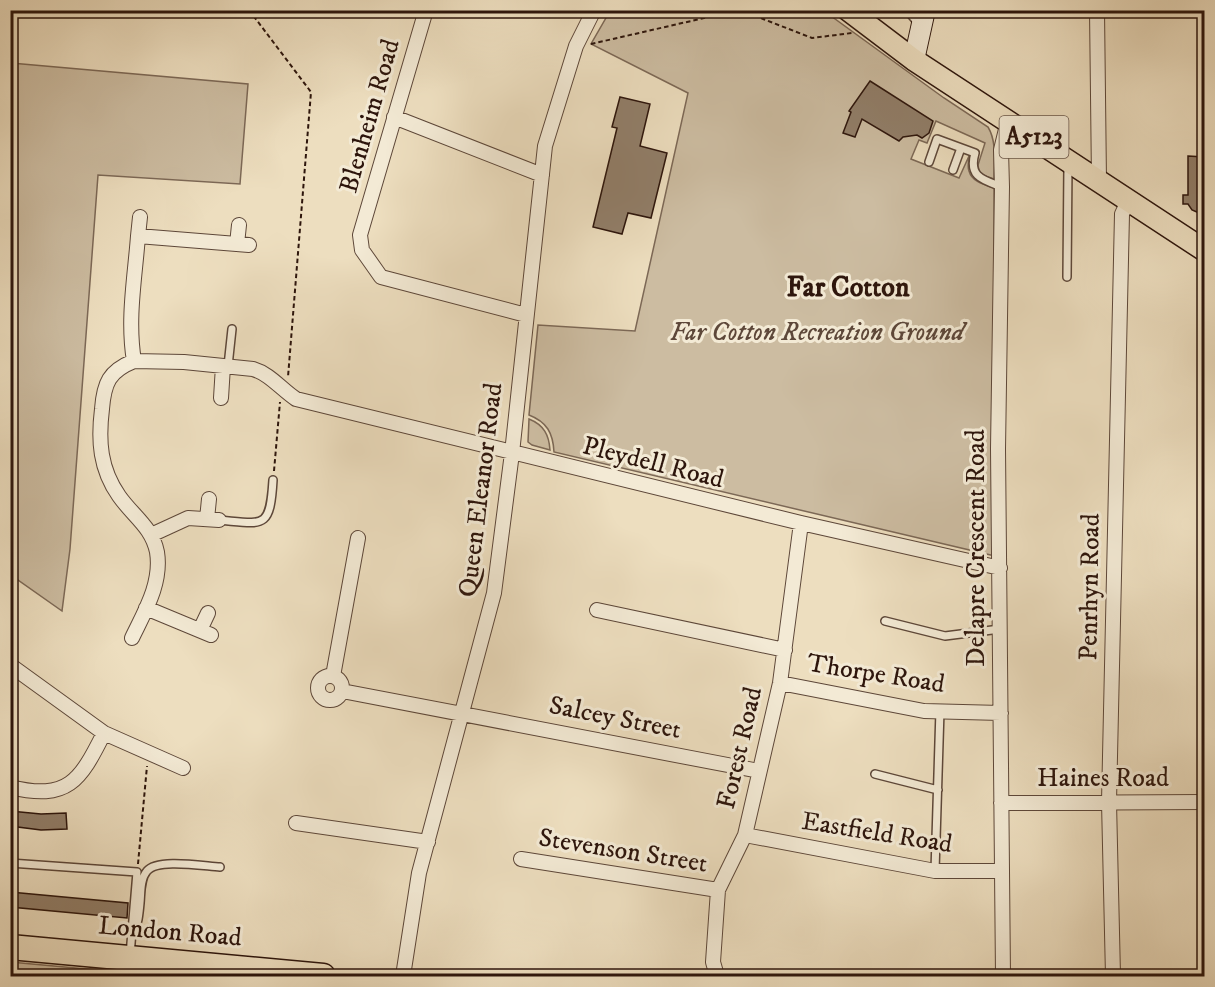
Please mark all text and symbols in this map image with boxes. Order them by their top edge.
street label: Blenheim Road [332,35,408,197]
road number: A5123 [1000,116,1068,158]
district label: Far Cotton [786,270,910,305]
park label: Far Cotton Recreation Ground [670,316,968,349]
street label: Queen Eleanor Road [451,381,511,599]
street label: Delapre Crescent Road [960,429,993,667]
street label: Pleydell Road [579,430,727,496]
street label: Penrhyn Road [1072,513,1108,661]
street label: Thorpe Road [805,647,947,701]
street label: Forest Road [710,684,770,812]
street label: Salcey Street [546,689,684,747]
street label: Haines Road [1037,762,1169,795]
street label: Eastfield Road [799,805,955,861]
street label: Stevenson Street [536,821,710,881]
street label: London Road [97,909,243,955]

